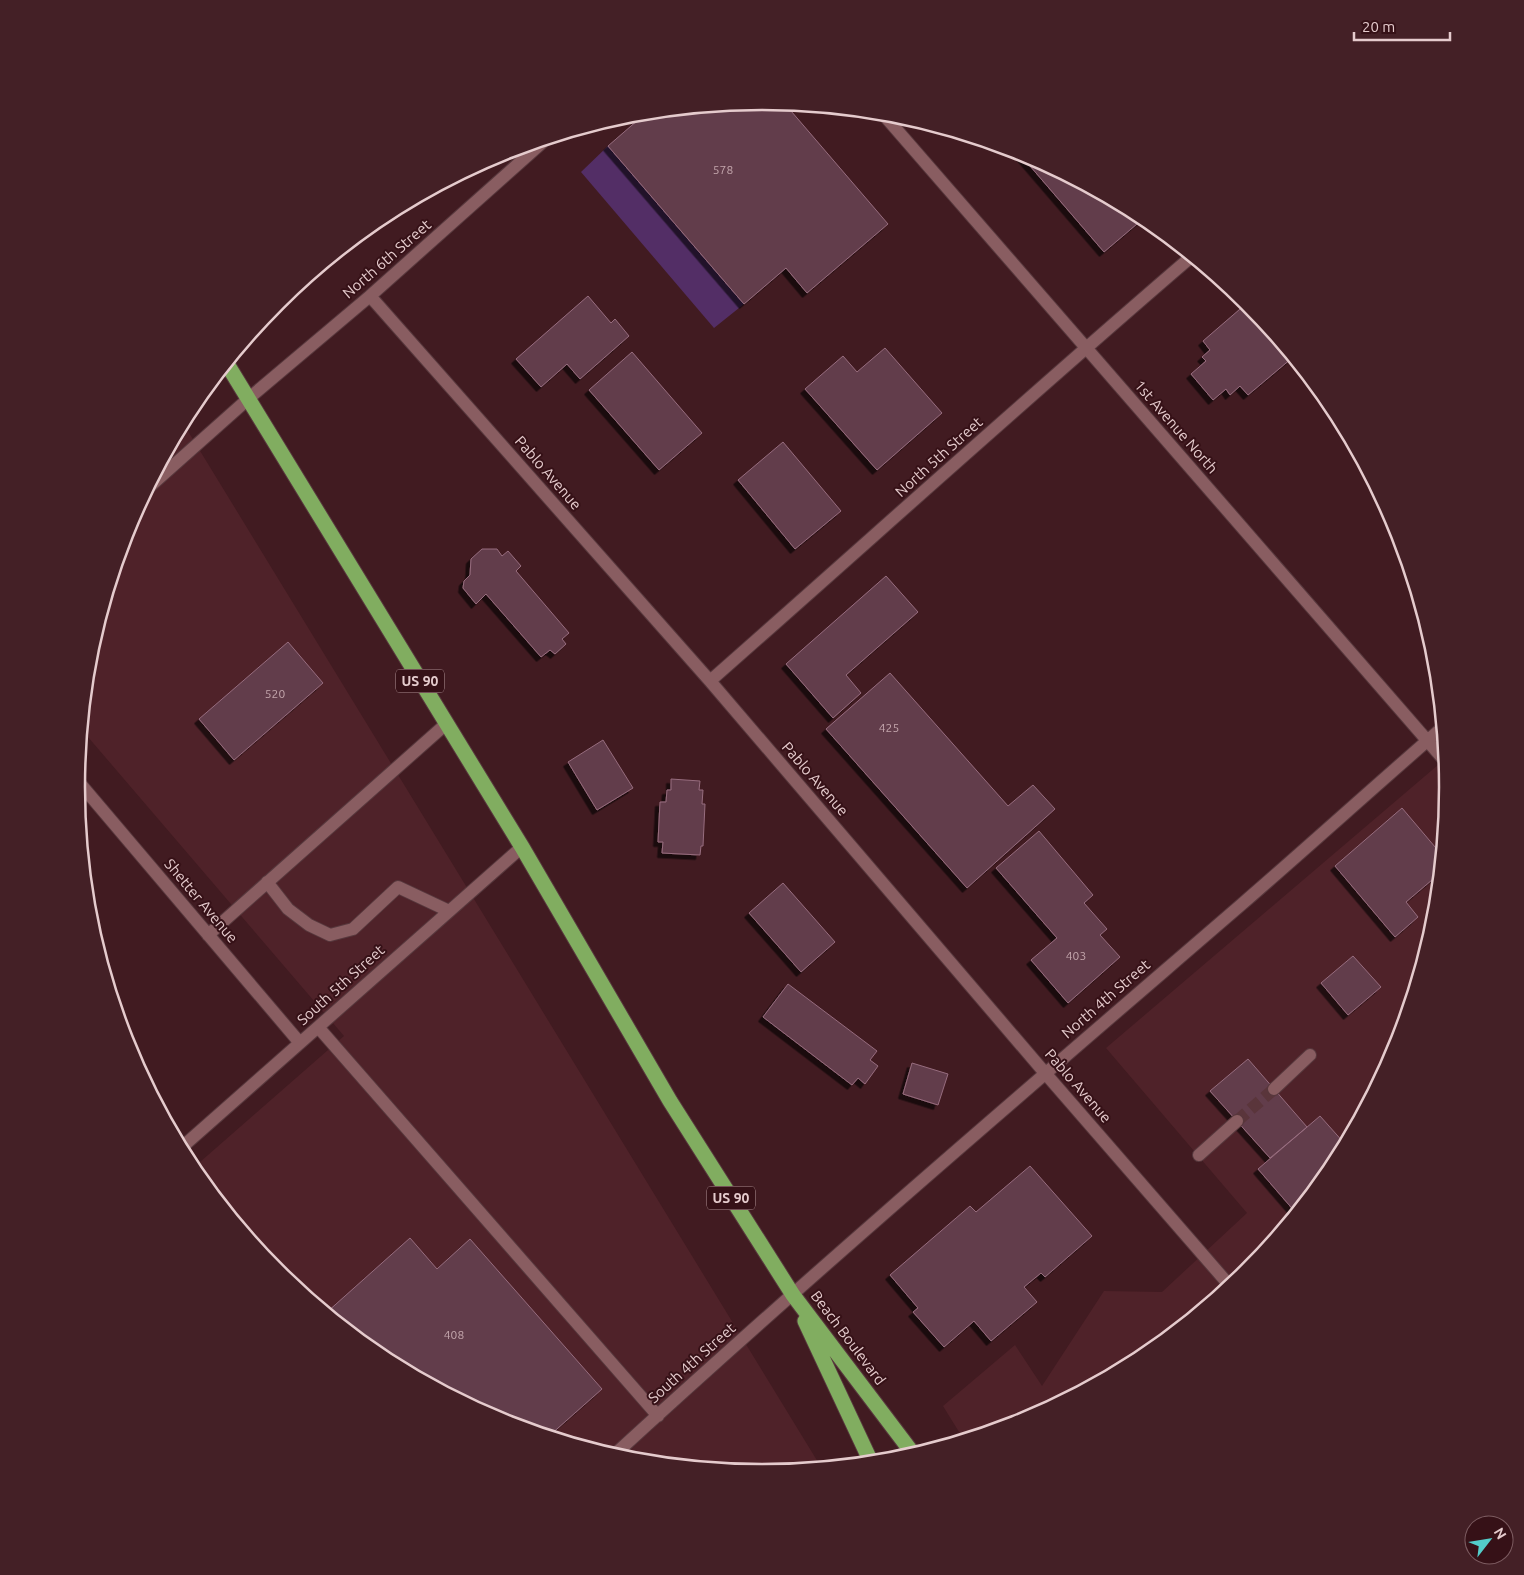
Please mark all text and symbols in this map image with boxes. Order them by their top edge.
scale bar [1354,10,1450,42]
text: 20 m [1362,18,1395,35]
house number: 578 [713,163,733,176]
street label: North 6th Street [339,216,434,302]
street label: 1st Avenue North [1131,377,1221,477]
street label: North 5th Street [892,413,986,500]
street label: Pablo Avenue [512,432,585,513]
road number: US 90 [396,669,444,692]
house number: 520 [265,687,285,700]
house number: 425 [879,721,899,734]
street label: Pablo Avenue [779,738,852,819]
street label: Shetter Avenue [161,855,241,946]
street label: South 5th Street [294,941,388,1028]
house number: 403 [1066,949,1086,962]
street label: North 4th Street [1058,956,1153,1042]
street label: Pablo Avenue [1042,1045,1115,1126]
road number: US 90 [707,1186,755,1210]
street label: Beach Boulevard [808,1287,889,1388]
street label: South 4th Street [645,1319,739,1406]
house number: 408 [444,1328,464,1341]
north arrow [1464,1515,1514,1565]
text: N [1491,1525,1510,1542]

